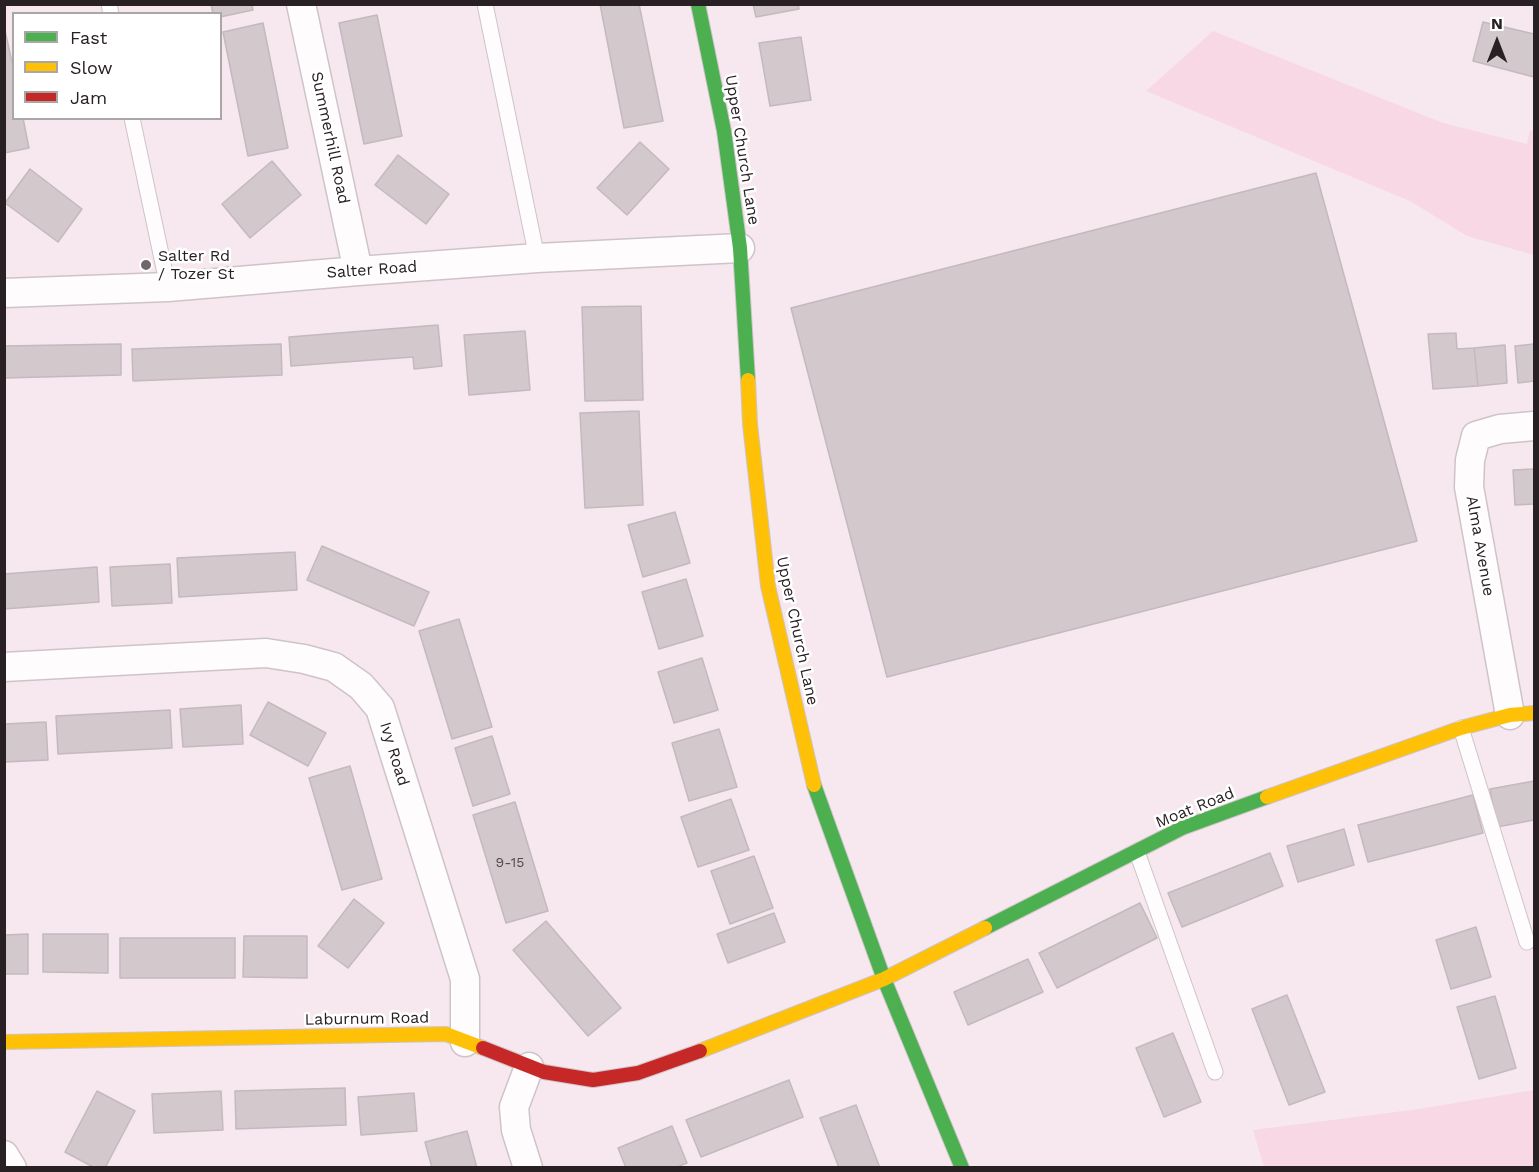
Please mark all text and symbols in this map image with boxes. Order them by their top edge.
legend [12,12,222,120]
north arrow [1467,12,1527,72]
text: N [1491,14,1503,33]
text: Fast [70,27,107,48]
text: Slow [70,57,113,78]
street label: Summerhill Road [307,70,353,206]
street label: Upper Church Lane [721,74,763,226]
text: Jam [70,87,107,108]
place label: Salter Rd / Tozer St [158,246,234,284]
street label: Salter Road [326,257,418,283]
marker: Salter Rd / Tozer St [139,258,153,272]
street label: Alma Avenue [1462,494,1498,598]
street label: Upper Church Lane [772,555,822,707]
street label: Ivy Road [375,720,413,788]
street label: Moat Road [1153,784,1237,832]
house number: 9-15 [496,855,524,871]
street label: Laburnum Road [305,1008,429,1030]

